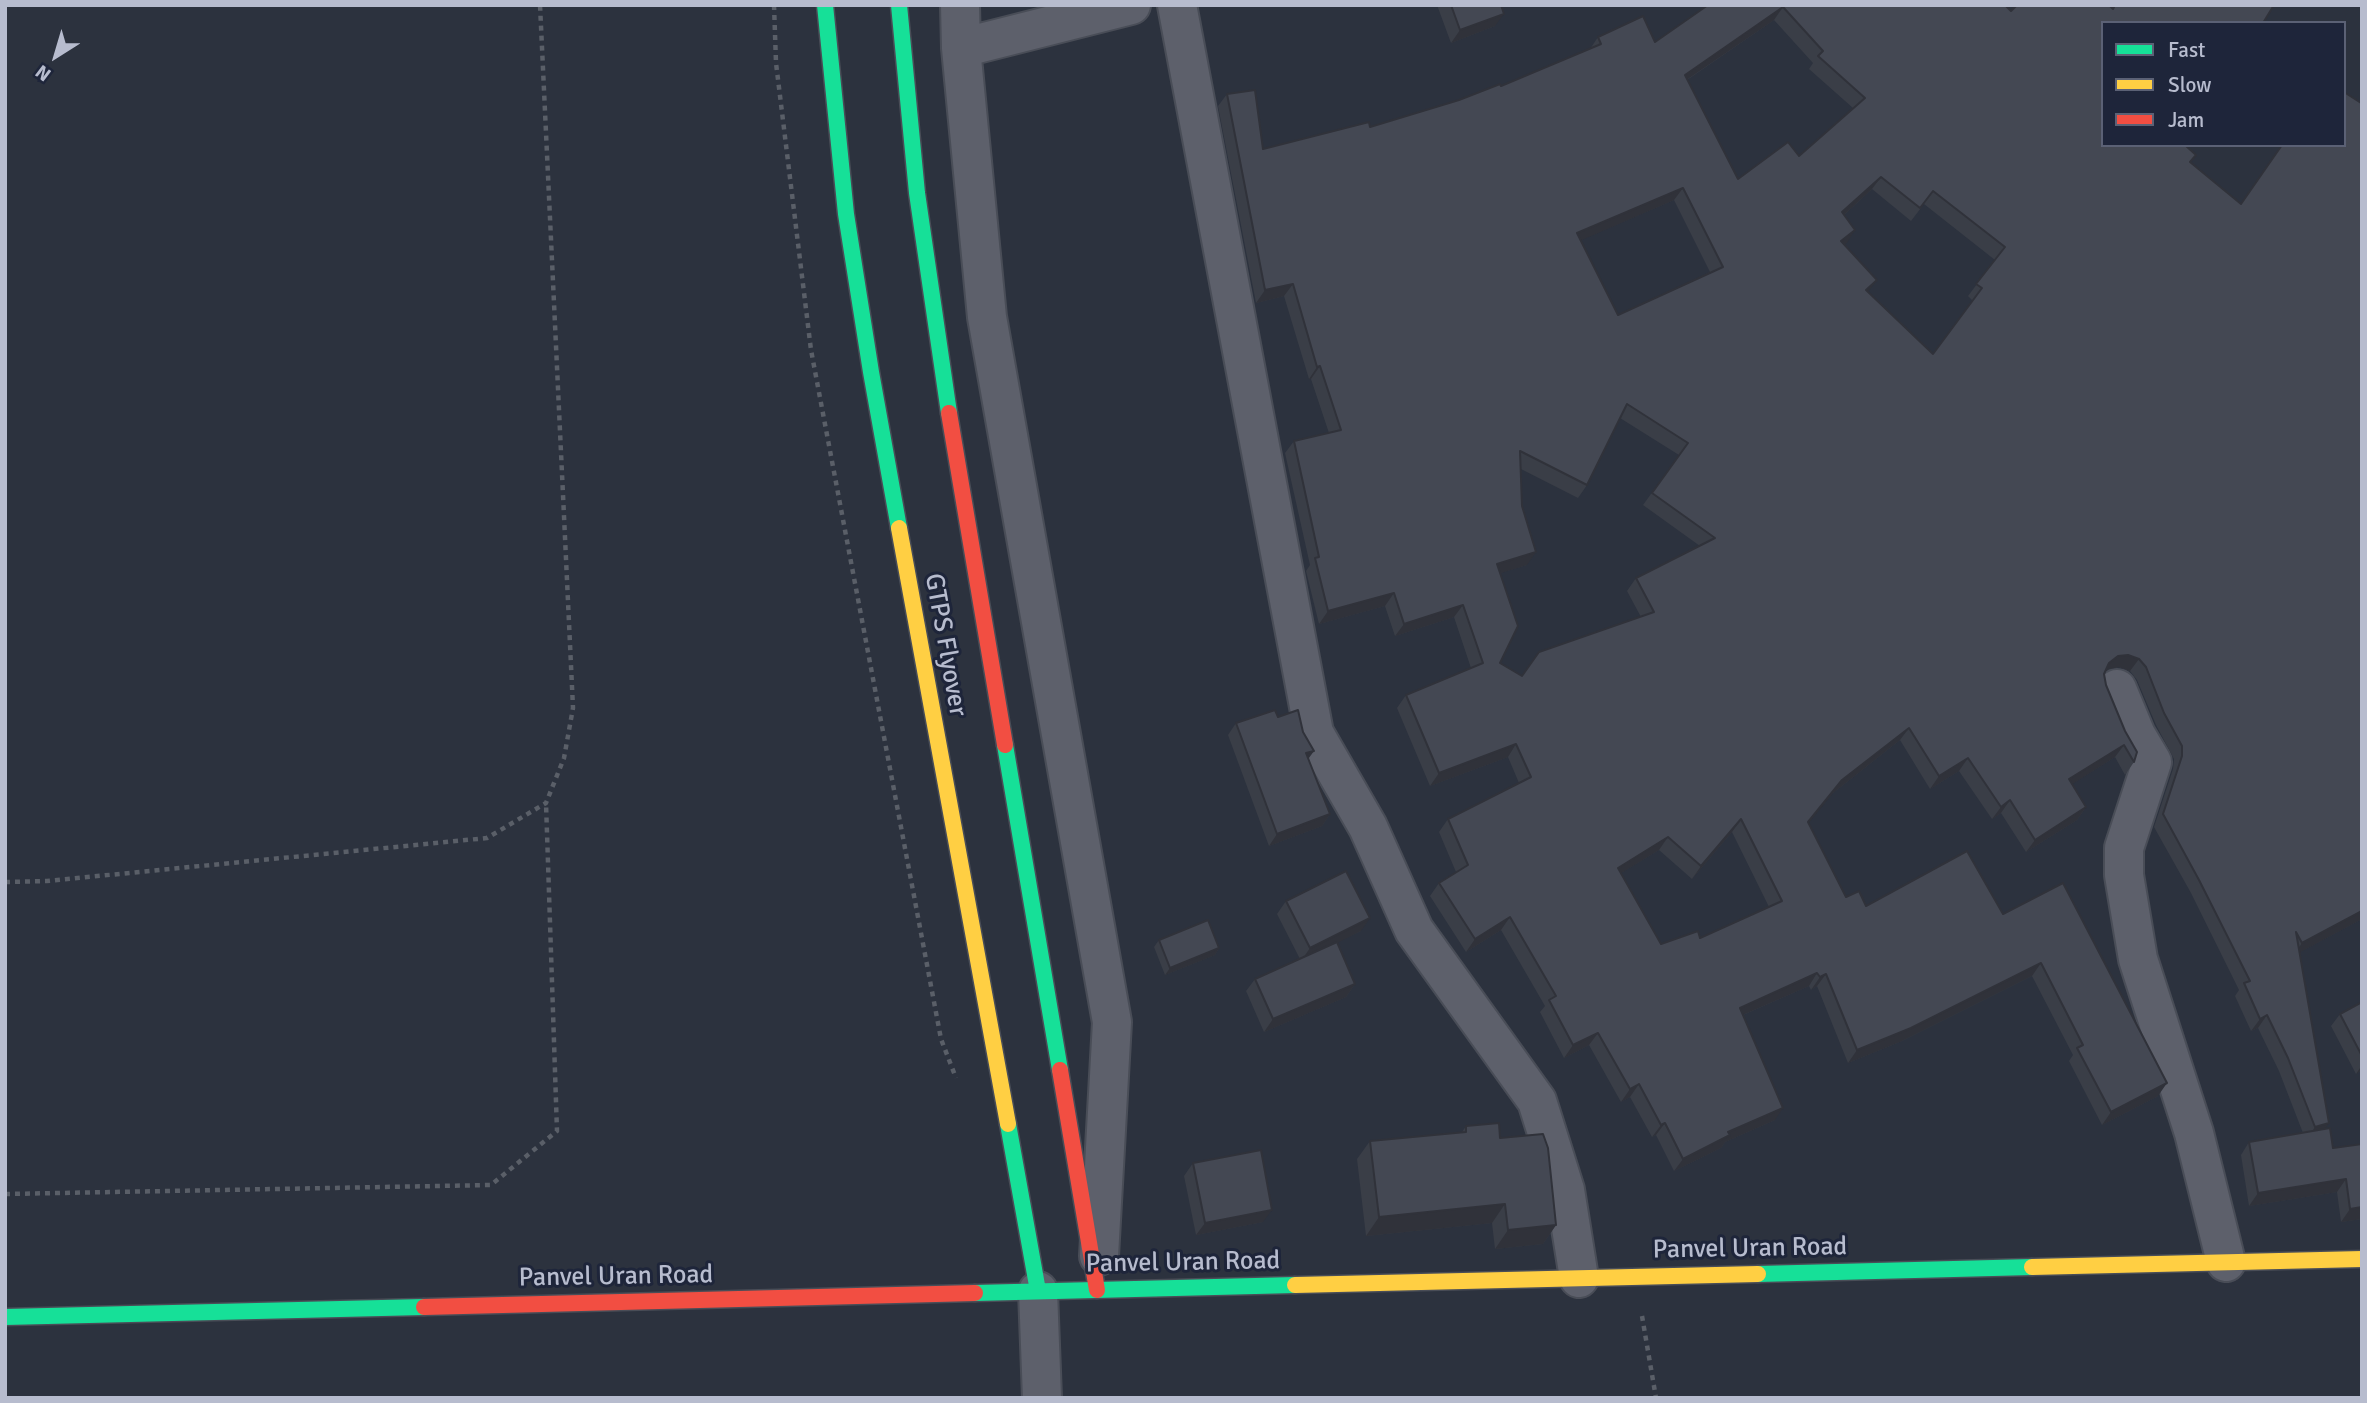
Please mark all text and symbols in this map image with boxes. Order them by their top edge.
north arrow [21,21,91,91]
legend [2101,21,2346,147]
text: Fast [2168,37,2205,63]
text: N [31,59,56,86]
text: Slow [2168,72,2212,98]
text: Jam [2168,107,2204,133]
street label: GTPS Flyover [917,571,973,719]
street label: Panvel Uran Road [1652,1232,1848,1266]
street label: Panvel Uran Road [1085,1246,1281,1280]
street label: Panvel Uran Road [518,1260,714,1294]

